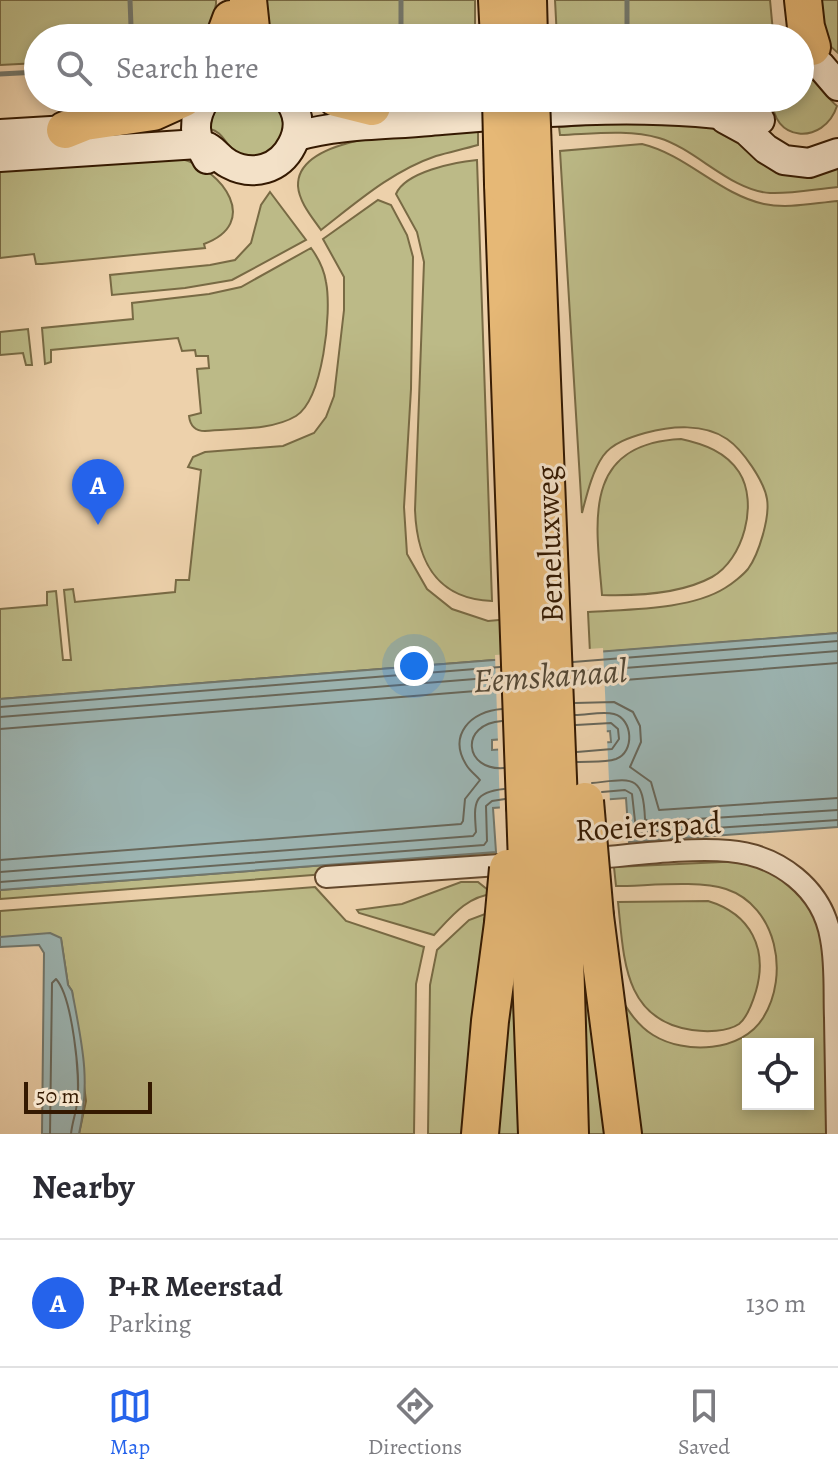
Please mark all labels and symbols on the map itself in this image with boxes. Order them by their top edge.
pin: A [72,459,124,525]
street label: Beneluxweg [524,465,574,623]
your location [394,646,434,686]
water label: Eemskanaal [472,647,629,704]
street label: Roeierspad [574,800,723,852]
scale bar [24,1078,152,1114]

